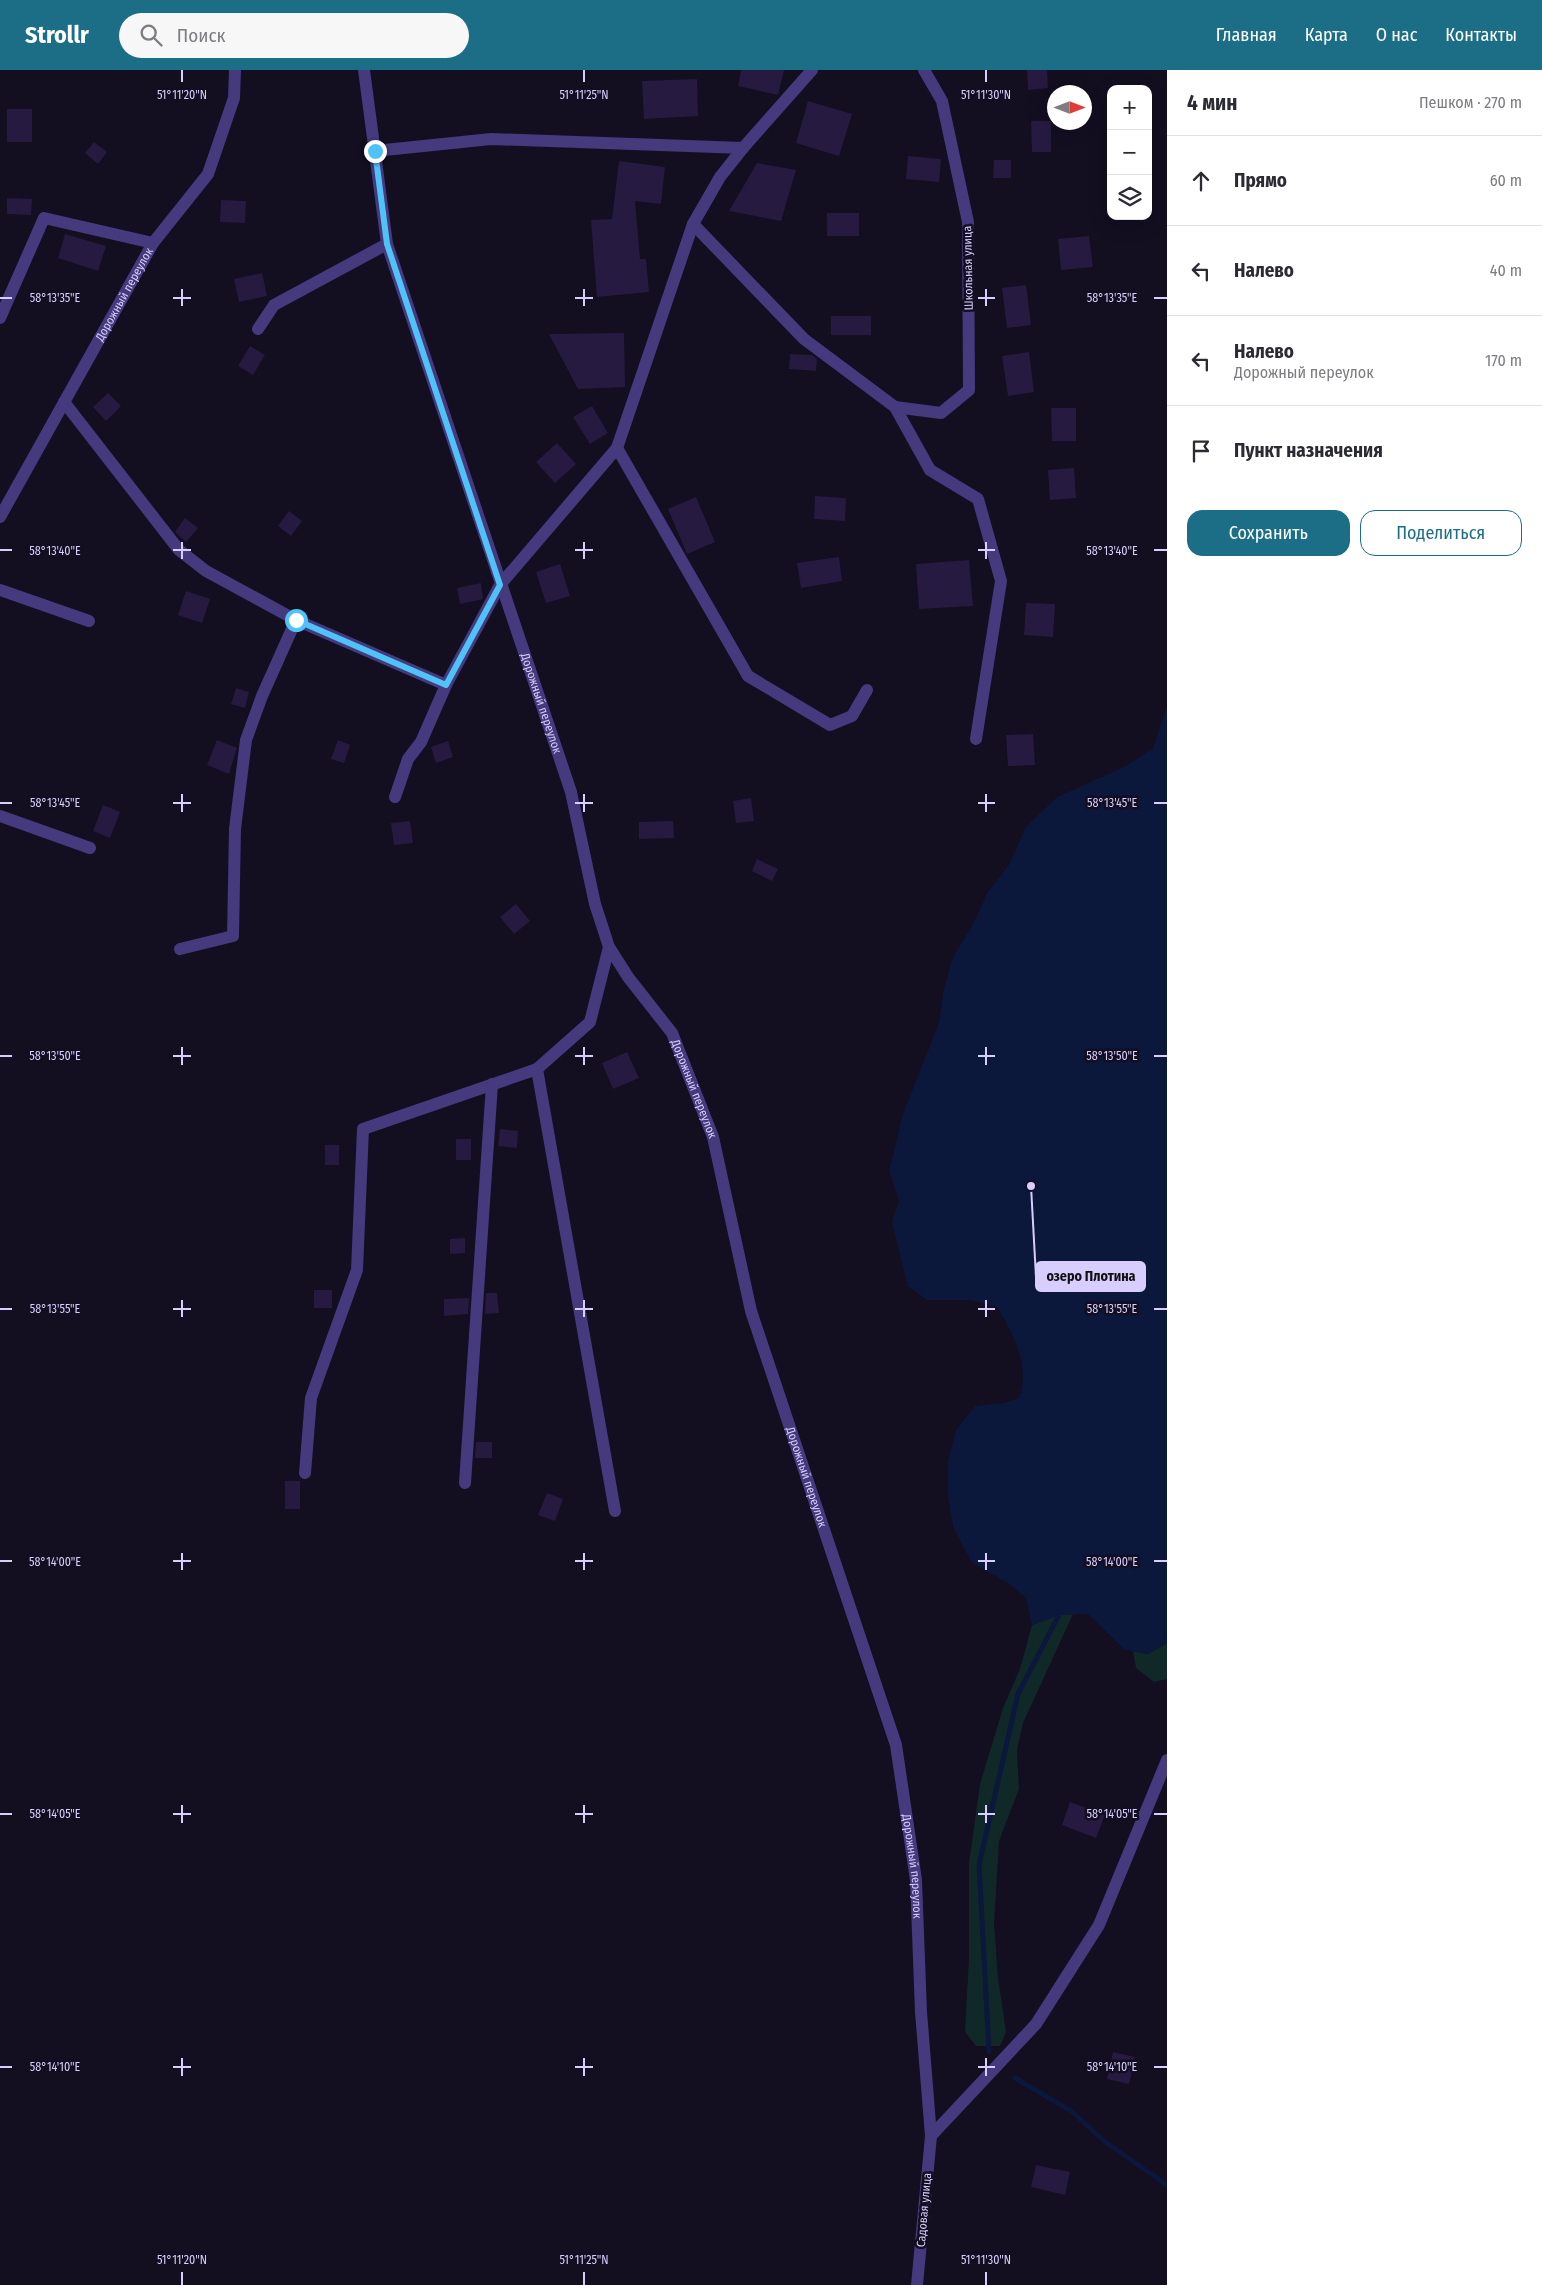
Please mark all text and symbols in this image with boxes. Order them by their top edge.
search box [119,13,469,58]
text: Strollr [25,21,89,49]
icon: search [137,21,165,49]
text: Поиск [177,24,225,47]
text: Главная [1216,24,1277,46]
text: Карта [1305,24,1348,46]
text: О нас [1376,24,1417,46]
text: Контакты [1445,24,1517,46]
north arrow [1047,85,1092,130]
map controls [1107,85,1152,220]
button: + [1107,85,1152,130]
text: 51°11'20"N [157,88,207,102]
text: 51°11'25"N [559,88,609,102]
text: 51°11'30"N [961,88,1011,102]
text: 4 мин [1187,90,1237,116]
text: Пешком · 270 m [1419,93,1522,112]
button: − [1107,130,1152,175]
route end [364,140,387,163]
icon: ahead [1187,167,1215,195]
text: Прямо [1234,169,1287,192]
text: 60 m [1490,171,1522,190]
button: layers [1107,175,1152,220]
street label: Школьная улица [960,226,976,310]
street label: Дорожный переулок [92,245,156,344]
icon: left [1187,257,1215,285]
text: Налево [1234,259,1294,282]
text: 40 m [1490,261,1522,280]
text: 58°13'35"E [30,291,81,305]
text: 58°13'35"E [1087,291,1138,305]
text: Налево [1234,340,1294,363]
icon: left [1187,347,1215,375]
text: 170 m [1485,351,1522,370]
text: Дорожный переулок [1234,363,1374,382]
icon: arrive [1187,437,1215,465]
text: Пункт назначения [1234,439,1383,462]
button: Сохранить [1187,510,1350,556]
button: Поделиться [1360,510,1522,556]
text: 58°13'40"E [29,544,81,558]
text: 58°13'40"E [1086,544,1138,558]
route start [285,609,308,632]
street label: Дорожный переулок [518,650,565,756]
text: 58°13'45"E [30,796,80,810]
text: 58°13'45"E [1087,796,1137,810]
street label: Дорожный переулок [668,1036,720,1140]
text: 58°13'50"E [29,1049,81,1063]
text: 58°13'50"E [1086,1049,1138,1063]
callout: озеро Плотина [1036,1262,1145,1291]
text: озеро Плотина [1046,1268,1136,1285]
text: 58°13'55"E [30,1302,81,1316]
text: 58°13'55"E [1087,1302,1138,1316]
street label: Дорожный переулок [783,1424,830,1529]
text: 58°14'00"E [29,1555,81,1569]
text: 58°14'00"E [1086,1555,1138,1569]
text: 58°14'05"E [30,1807,81,1821]
text: 58°14'05"E [1087,1807,1138,1821]
street label: Дорожный переулок [899,1812,924,1919]
text: 58°14'10"E [30,2060,81,2074]
text: 58°14'10"E [1087,2060,1138,2074]
street label: Садовая улица [914,2172,934,2248]
text: 51°11'20"N [157,2253,207,2267]
text: 51°11'25"N [559,2253,609,2267]
text: 51°11'30"N [961,2253,1011,2267]

